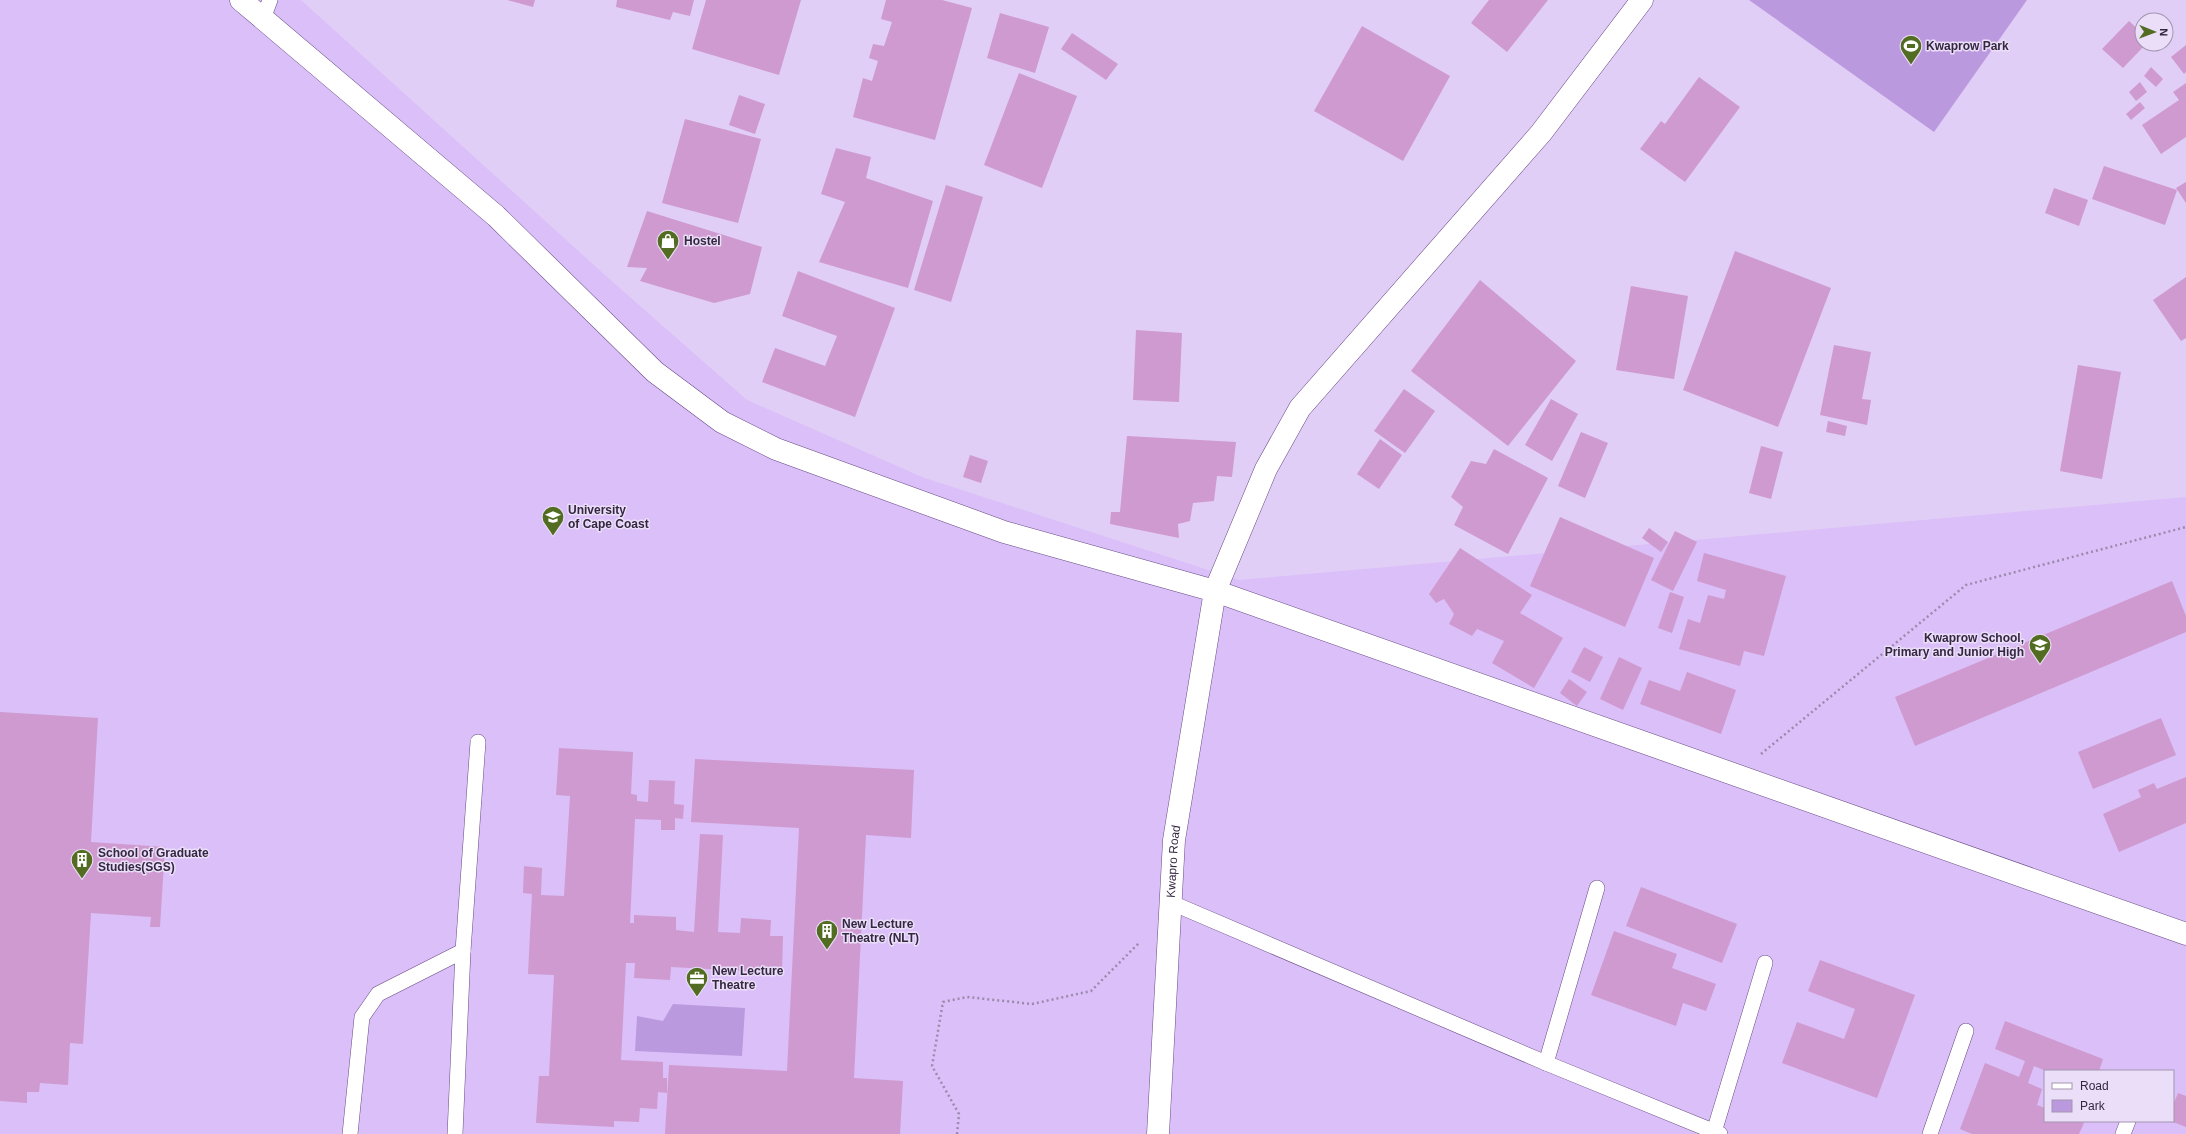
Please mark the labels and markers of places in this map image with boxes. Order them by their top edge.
sports icon: Kwaprow Park [1898,33,1924,66]
place label: Kwaprow Park [1926,39,2009,53]
shop icon: Hostel [655,228,681,261]
place label: Hostel [684,234,721,248]
place label: University of Cape Coast [568,503,649,531]
school or university icon: University of Cape Coast [540,504,566,537]
place label: Kwaprow School, Primary and Junior High [1885,631,2024,659]
school or university icon: Kwaprow School, Primary and Junior High [2027,632,2053,665]
place label: School of Graduate Studies(SGS) [98,846,209,874]
building icon: School of Graduate Studies(SGS) [69,847,95,880]
place label: New Lecture Theatre (NLT) [842,917,919,945]
building icon: New Lecture Theatre (NLT) [814,918,840,951]
place label: New Lecture Theatre [712,964,784,992]
office icon: New Lecture Theatre [684,965,710,998]

